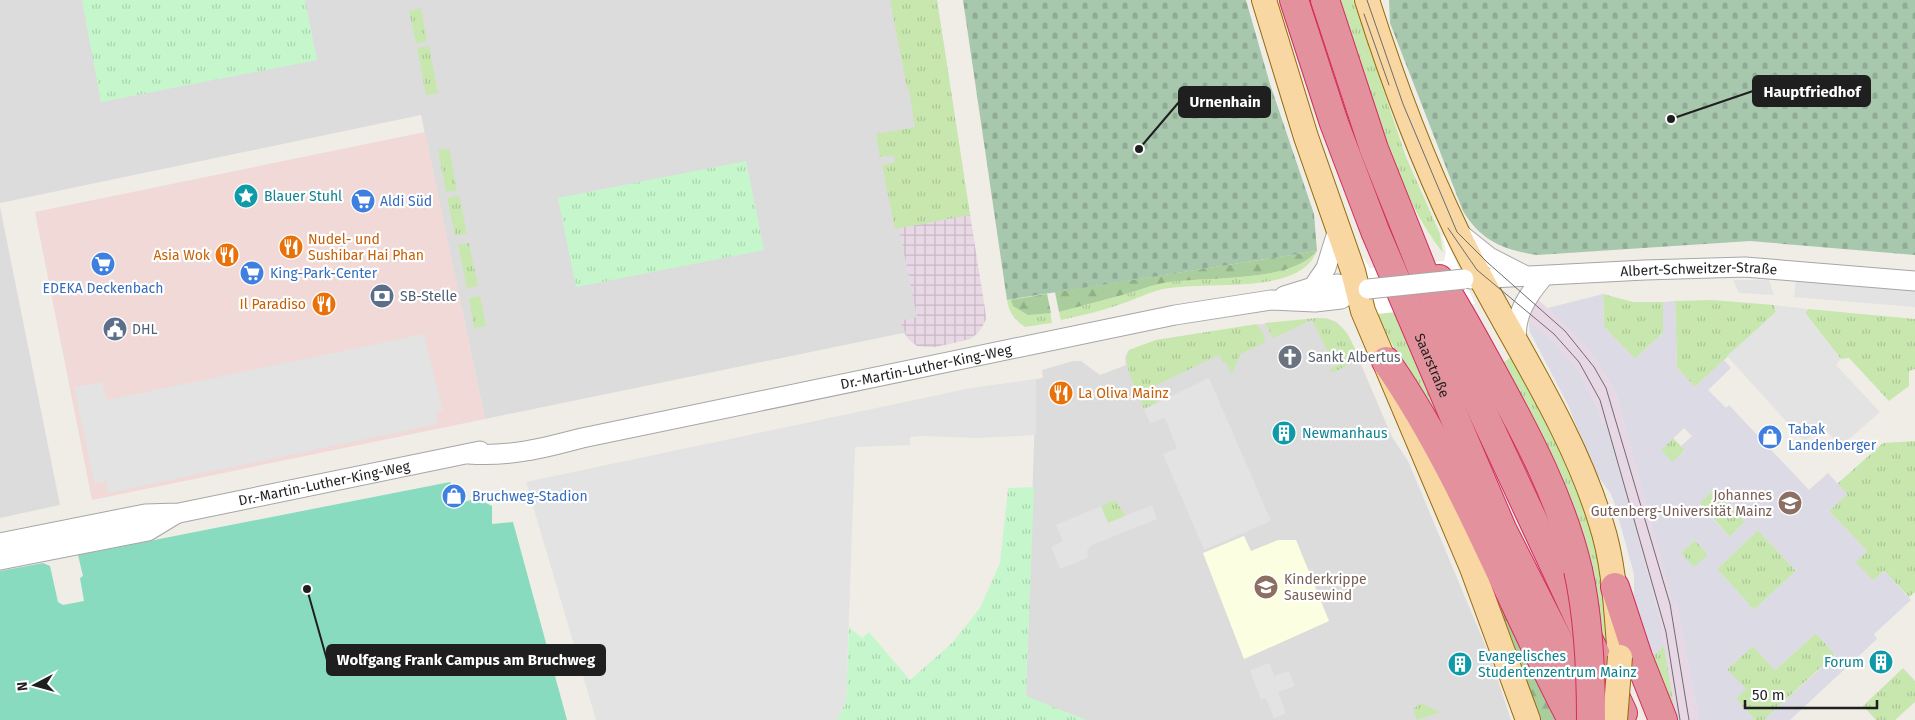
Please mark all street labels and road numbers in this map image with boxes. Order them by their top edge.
street label: Albert-Schweitzer-Straße [1620,258,1778,280]
street label: Saarstraße [1411,331,1453,400]
street label: Dr.-Martin-Luther-King-Weg [839,340,1014,393]
street label: Dr.-Martin-Luther-King-Weg [237,457,412,509]

